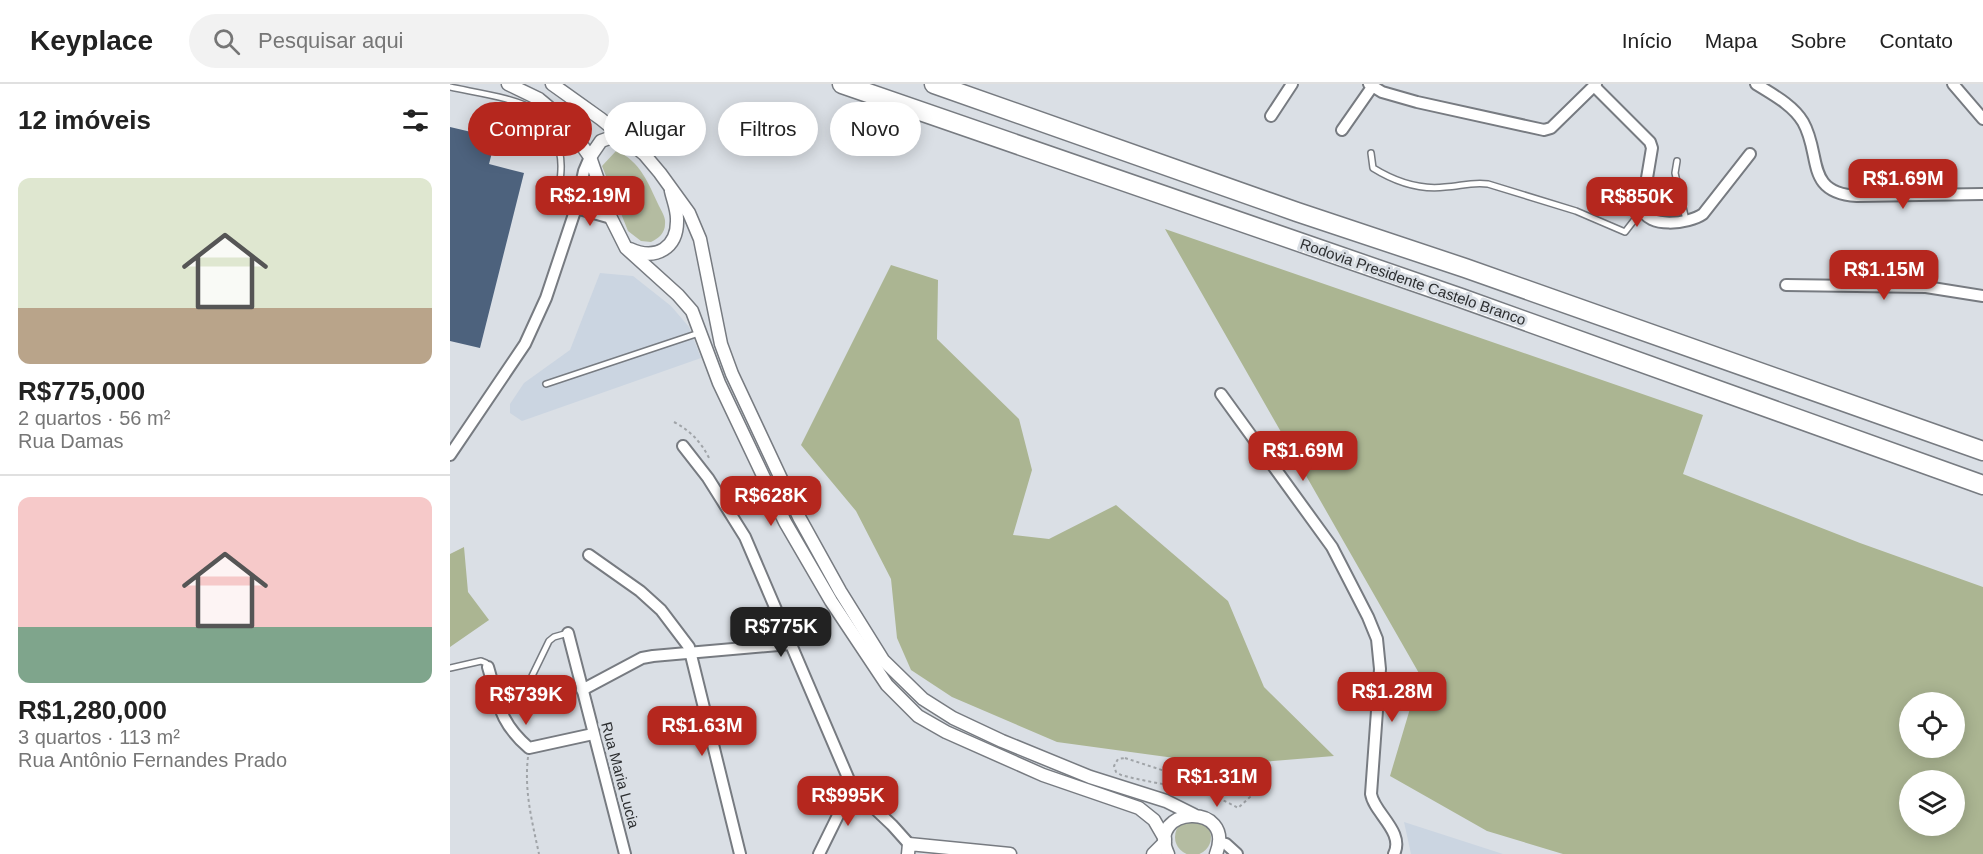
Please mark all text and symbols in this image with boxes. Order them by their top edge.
search box [189,14,609,68]
text: Keyplace [30,25,153,56]
icon: search [210,25,243,58]
text: Pesquisar aqui [258,28,404,53]
text: Início [1622,29,1672,52]
text: Mapa [1705,29,1757,52]
text: Sobre [1790,29,1846,52]
text: Contato [1879,29,1953,52]
chip: Comprar [468,102,592,156]
chip: Alugar [604,102,706,156]
chip: Filtros [718,102,818,156]
chip: Novo [830,102,921,156]
icon: filters [399,104,432,137]
text: 12 imóveis [18,105,151,135]
pin: R$1.69M [1848,159,1958,210]
text: R$1.69M [1862,167,1944,189]
pin: R$2.19M [535,176,645,227]
pin: R$850K [1588,177,1686,228]
text: R$2.19M [549,184,631,206]
text: R$850K [1600,185,1674,207]
icon: home [171,217,279,325]
street label: Rodovia Presidente Castelo Branco [1298,235,1528,328]
pin: R$1.15M [1829,250,1939,301]
text: R$1.15M [1843,258,1925,280]
text: R$775,000 [18,376,145,406]
text: 2 quartos · 56 m² [18,407,170,429]
text: Rua Damas [18,430,124,452]
pin: R$1.69M [1248,431,1358,482]
text: R$1.69M [1262,439,1344,461]
pin: R$628K [722,476,820,527]
text: R$628K [734,484,808,506]
icon: home [171,536,279,644]
pin: R$775K [732,607,830,658]
text: R$775K [744,615,818,637]
pin: R$1.28M [1337,672,1447,723]
pin: R$739K [477,675,575,726]
text: R$1.28M [1351,680,1433,702]
text: R$739K [489,683,563,705]
map controls [1899,692,1965,836]
button: locate [1899,692,1965,758]
text: R$1,280,000 [18,695,167,725]
pin: R$1.63M [647,706,757,757]
text: R$1.63M [661,714,743,736]
street label: Rua Maria Lucia [598,720,643,830]
text: 3 quartos · 113 m² [18,726,180,748]
text: Rua Antônio Fernandes Prado [18,749,287,771]
pin: R$1.31M [1162,757,1272,808]
text: R$1.31M [1176,765,1258,787]
button: layers [1899,770,1965,836]
pin: R$995K [799,776,897,827]
text: R$995K [811,784,885,806]

